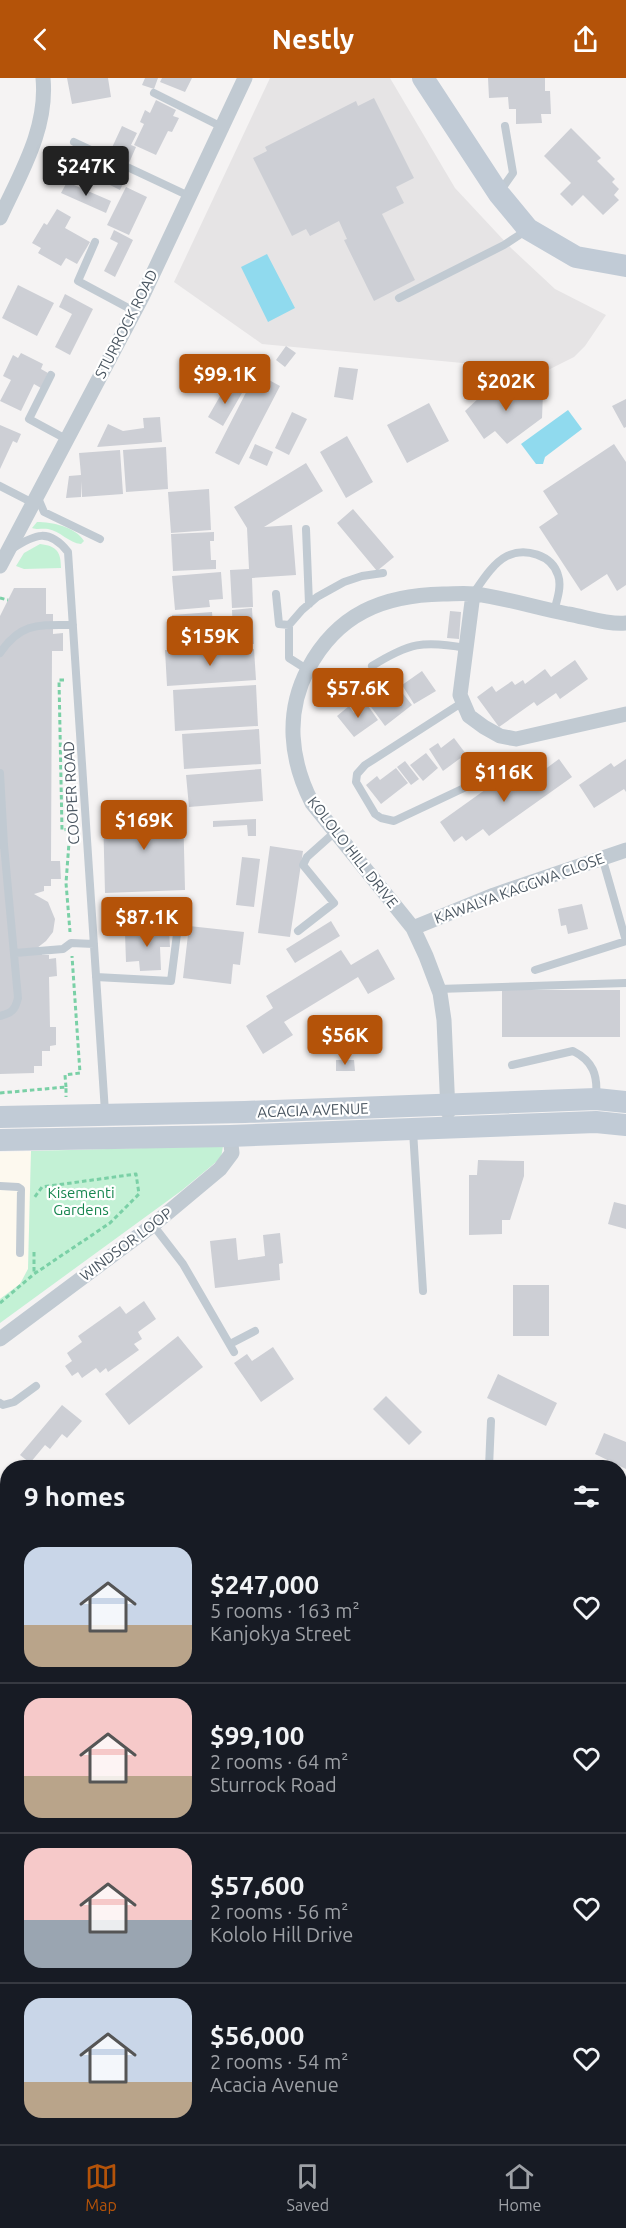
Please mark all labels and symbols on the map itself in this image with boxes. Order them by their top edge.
pin: $247K [44,146,128,197]
street label: STURROCK ROAD [91,267,161,381]
pin: $99.1K [176,354,274,405]
pin: $202K [464,361,548,412]
pin: $159K [168,616,252,667]
pin: $57.6K [309,668,407,719]
street label: COOPER ROAD [60,741,82,845]
pin: $116K [462,752,546,803]
street label: KOLOLO HILL DRIVE [304,793,402,911]
pin: $169K [102,800,186,851]
street label: KAWALYA KAGGWA CLOSE [432,849,606,927]
pin: $87.1K [98,897,196,948]
pin: $56K [309,1015,381,1066]
street label: ACACIA AVENUE [257,1100,369,1120]
park label: Kisementi Gardens [47,1184,115,1218]
street label: WINDSOR LOOP [77,1204,175,1284]

